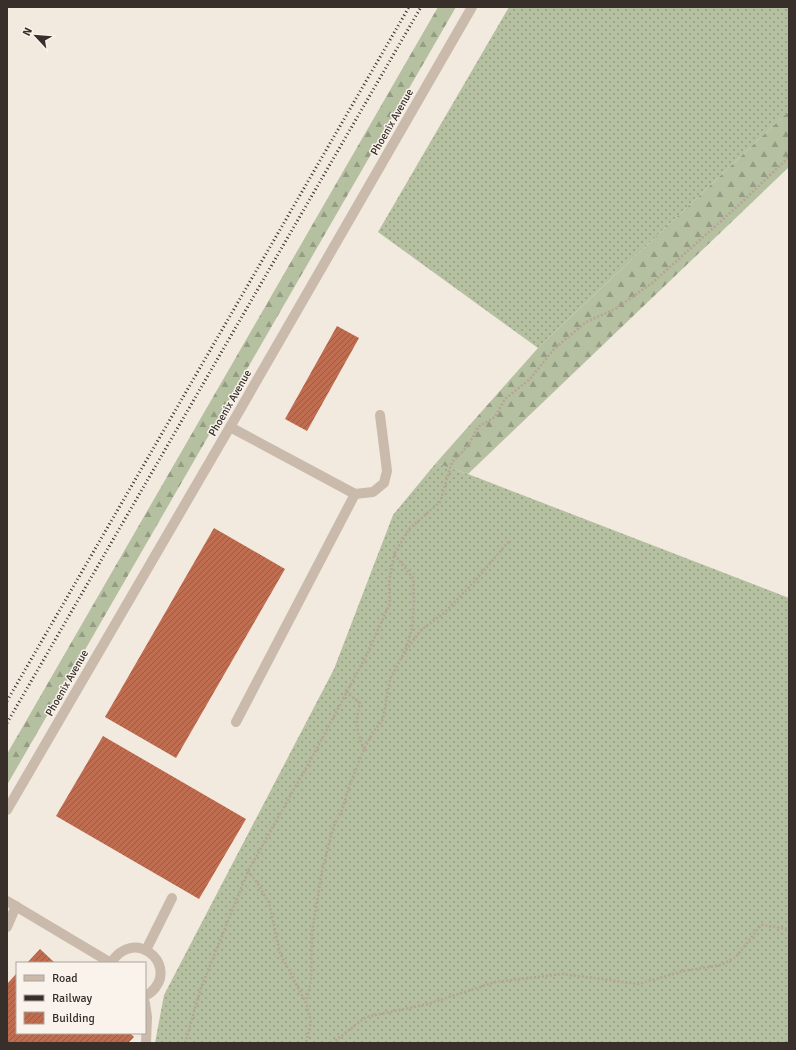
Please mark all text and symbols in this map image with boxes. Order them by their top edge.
north arrow [16,16,56,56]
text: N [20,26,35,38]
street label: Phoenix Avenue [368,87,416,157]
street label: Phoenix Avenue [206,368,254,438]
street label: Phoenix Avenue [43,648,91,718]
legend [16,962,146,1034]
text: Road [52,971,78,986]
text: Railway [52,991,92,1006]
text: Building [52,1011,95,1026]

